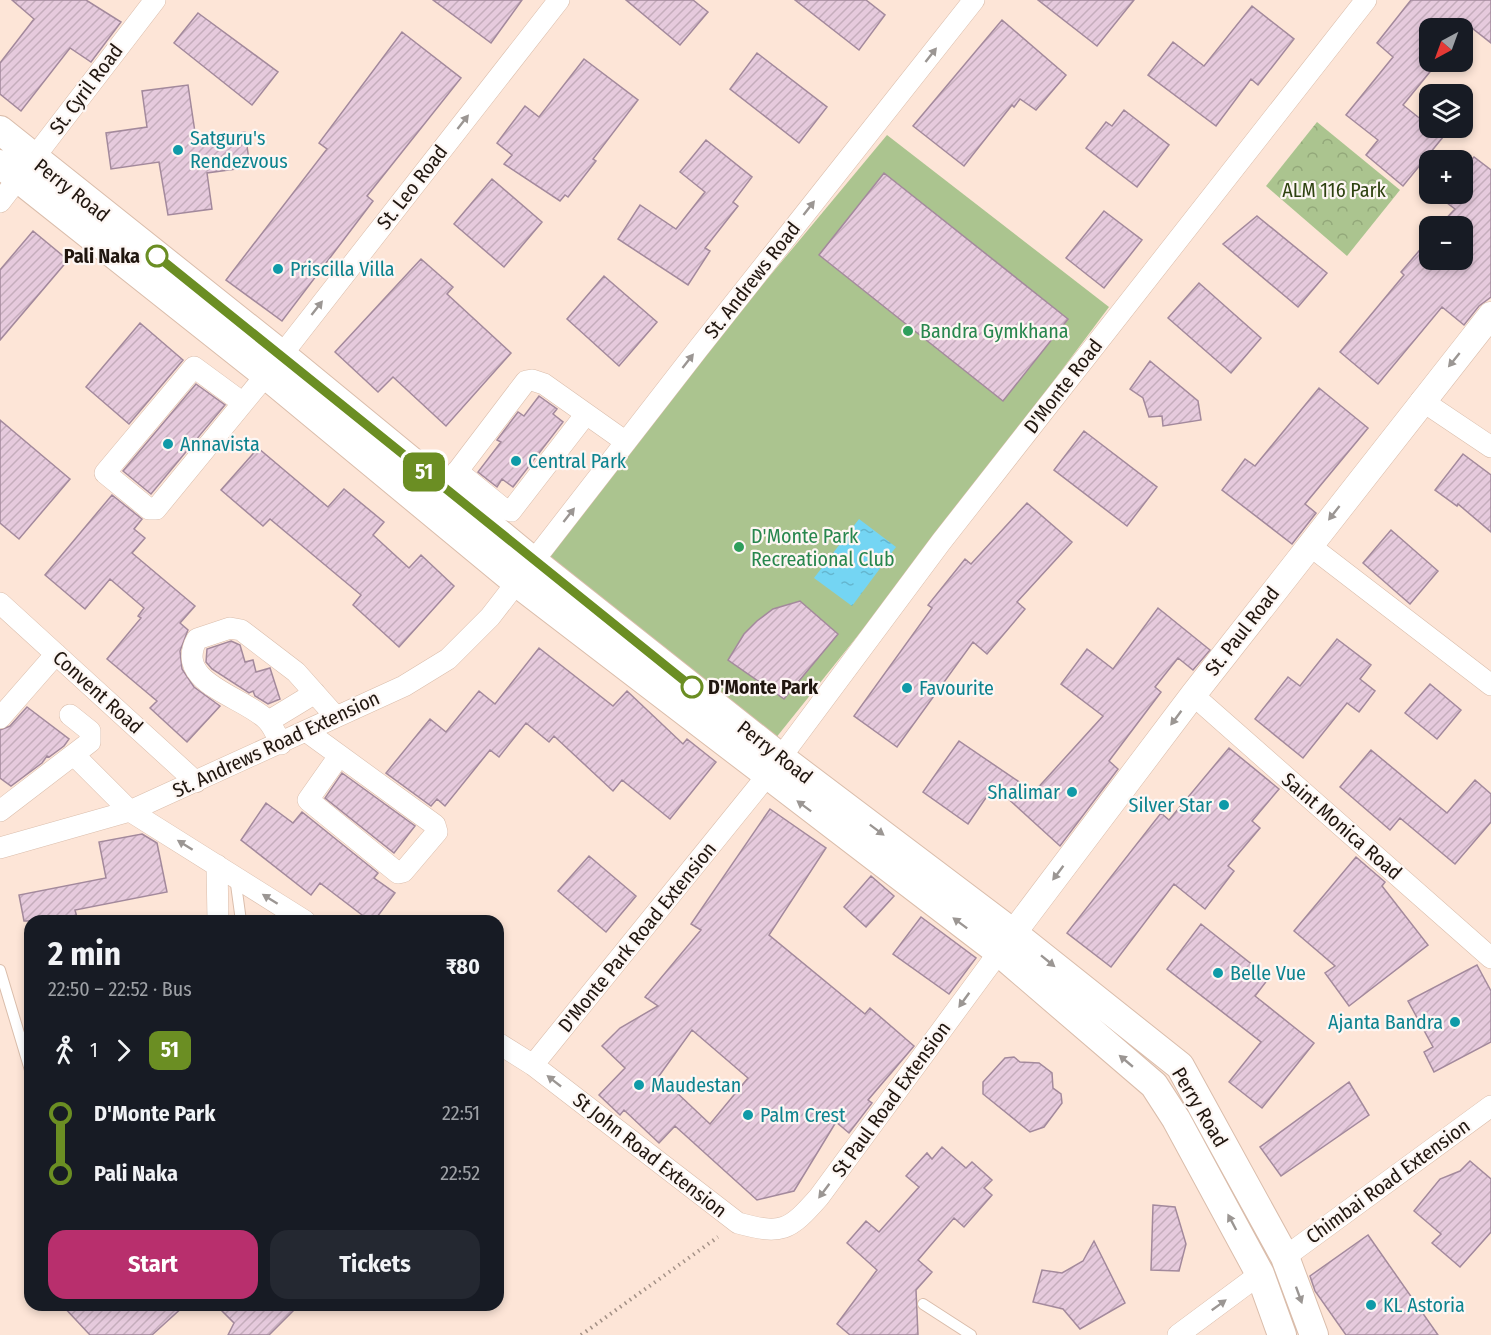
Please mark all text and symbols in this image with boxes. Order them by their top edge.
north arrow [1419,18,1473,72]
map controls [1419,18,1473,270]
street label: St. Cyril Road [44,39,128,139]
one-way arrow [924,48,936,63]
button: layers [1419,84,1473,138]
one-way arrow [457,114,470,130]
place label: Satguru's Rendezvous [190,126,288,173]
street label: St. Leo Road [372,140,452,234]
marker: Satguru's Rendezvous [171,143,185,157]
button: + [1419,150,1473,204]
street label: Perry Road [30,153,114,227]
park label: ALM 116 Park [1282,178,1386,202]
one-way arrow [803,200,816,216]
button: − [1419,216,1473,270]
street label: St. Andrews Road [699,217,805,343]
place label: Pali Naka [64,244,140,268]
marker: Pali Naka [146,245,168,267]
place label: Priscilla Villa [290,257,395,281]
marker: Priscilla Villa [271,262,285,276]
one-way arrow [310,300,323,316]
place label: Bandra Gymkhana [920,319,1069,343]
marker: Bandra Gymkhana [901,324,915,338]
street label: D'Monte Road [1019,334,1107,438]
one-way arrow [1448,352,1461,368]
one-way arrow [682,353,695,369]
place label: Annavista [180,432,260,456]
marker: Annavista [161,437,175,451]
place label: Central Park [528,449,627,473]
line badge: 51 [397,452,451,492]
marker: Central Park [509,454,523,468]
text: 51 [415,459,433,485]
one-way arrow [1328,506,1340,521]
one-way arrow [563,507,575,523]
place label: D'Monte Park Recreational Club [751,524,895,571]
marker: D'Monte Park Recreational Club [732,540,746,554]
street label: St. Paul Road [1200,582,1284,680]
street label: Convent Road [48,645,148,739]
place label: D'Monte Park [708,675,819,699]
marker: D'Monte Park [681,676,703,698]
place label: Favourite [919,676,994,700]
marker: Favourite [900,681,914,695]
street label: St. Andrews Road Extension [169,685,383,803]
one-way arrow [1170,709,1182,725]
street label: Perry Road [733,715,817,789]
street label: Saint Monica Road [1277,767,1407,885]
place label: Shalimar [987,780,1060,804]
marker: Shalimar [1065,785,1079,799]
place label: Silver Star [1128,793,1212,817]
marker: Silver Star [1217,798,1231,812]
one-way arrow [797,800,812,812]
one-way arrow [869,824,884,836]
street label: D'Monte Park Road Extension [553,837,721,1037]
one-way arrow [177,840,194,851]
one-way arrow [1053,866,1065,881]
one-way arrow [262,893,278,904]
one-way arrow [952,918,967,930]
text: 2 min [48,934,121,974]
text: ₹80 [446,953,480,980]
one-way arrow [1041,955,1056,967]
place label: Belle Vue [1230,961,1306,985]
marker: Belle Vue [1211,966,1225,980]
text: 22:50 – 22:52 · Bus [48,977,192,1001]
one-way arrow [958,991,970,1007]
place label: Ajanta Bandra [1328,1010,1443,1034]
marker: Ajanta Bandra [1448,1015,1462,1029]
street label: St Paul Road Extension [827,1017,955,1181]
icon: walk [48,1034,81,1067]
icon: forward [107,1034,140,1067]
text: 51 [161,1037,179,1063]
text: 1 [90,1038,98,1062]
one-way arrow [1119,1055,1134,1068]
street label: Perry Road [1167,1063,1233,1151]
place label: Maudestan [651,1073,741,1097]
one-way arrow [546,1075,562,1087]
marker: Maudestan [632,1078,646,1092]
street label: St John Road Extension [568,1088,732,1222]
text: D'Monte Park [94,1100,215,1127]
text: 22:51 [442,1101,480,1125]
place label: Palm Crest [760,1103,846,1127]
marker: Palm Crest [741,1108,755,1122]
street label: Chimbai Road Extension [1301,1114,1475,1248]
text: Pali Naka [94,1160,178,1187]
text: 22:52 [440,1161,480,1185]
one-way arrow [818,1182,830,1198]
one-way arrow [1227,1214,1237,1231]
button: Start [48,1230,258,1299]
button: Tickets [270,1230,480,1299]
one-way arrow [1294,1286,1304,1304]
place label: KL Astoria [1383,1293,1465,1317]
marker: KL Astoria [1364,1298,1378,1312]
one-way arrow [1210,1299,1226,1311]

